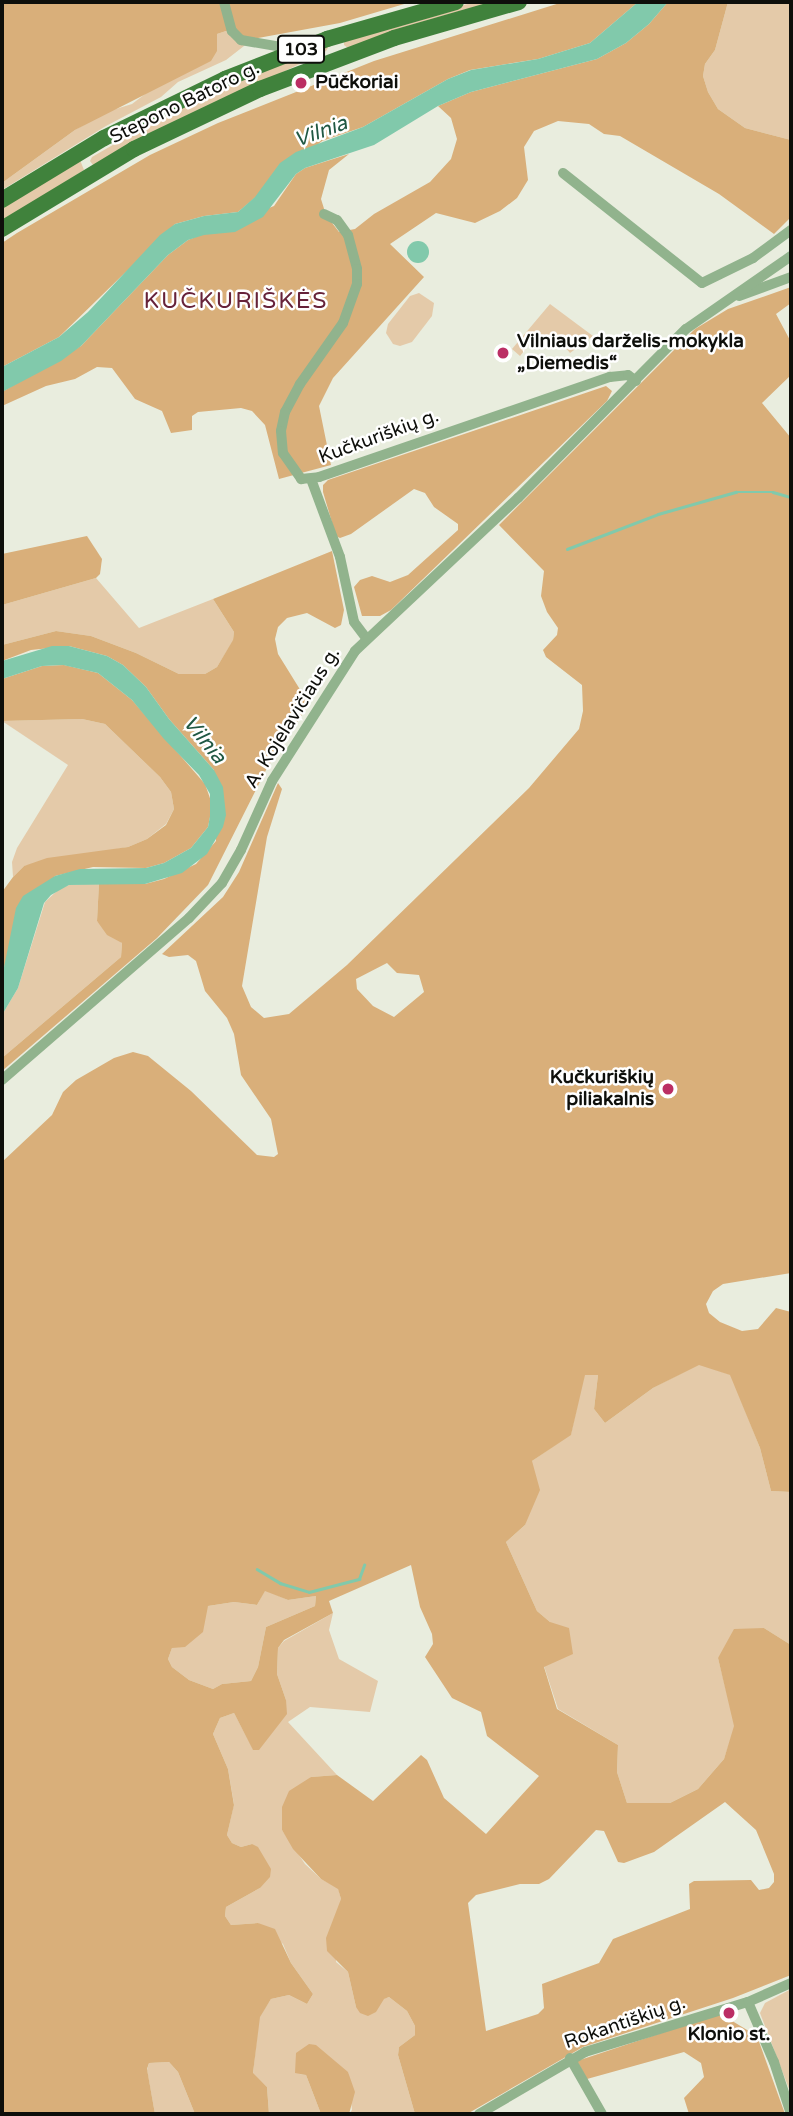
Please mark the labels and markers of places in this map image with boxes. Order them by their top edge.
place label: Pūčkoriai [315,72,398,94]
marker: Pūčkoriai [293,75,309,91]
place label: Vilniaus darželis-mokykla „Diemedis“ [517,331,744,375]
marker: Vilniaus darželis-mokykla „Diemedis“ [495,345,511,361]
place label: Kučkuriškių piliakalnis [550,1067,654,1111]
marker: Kučkuriškių piliakalnis [660,1081,676,1097]
marker: Klonio st. [721,2005,737,2021]
place label: Klonio st. [687,2024,771,2046]

